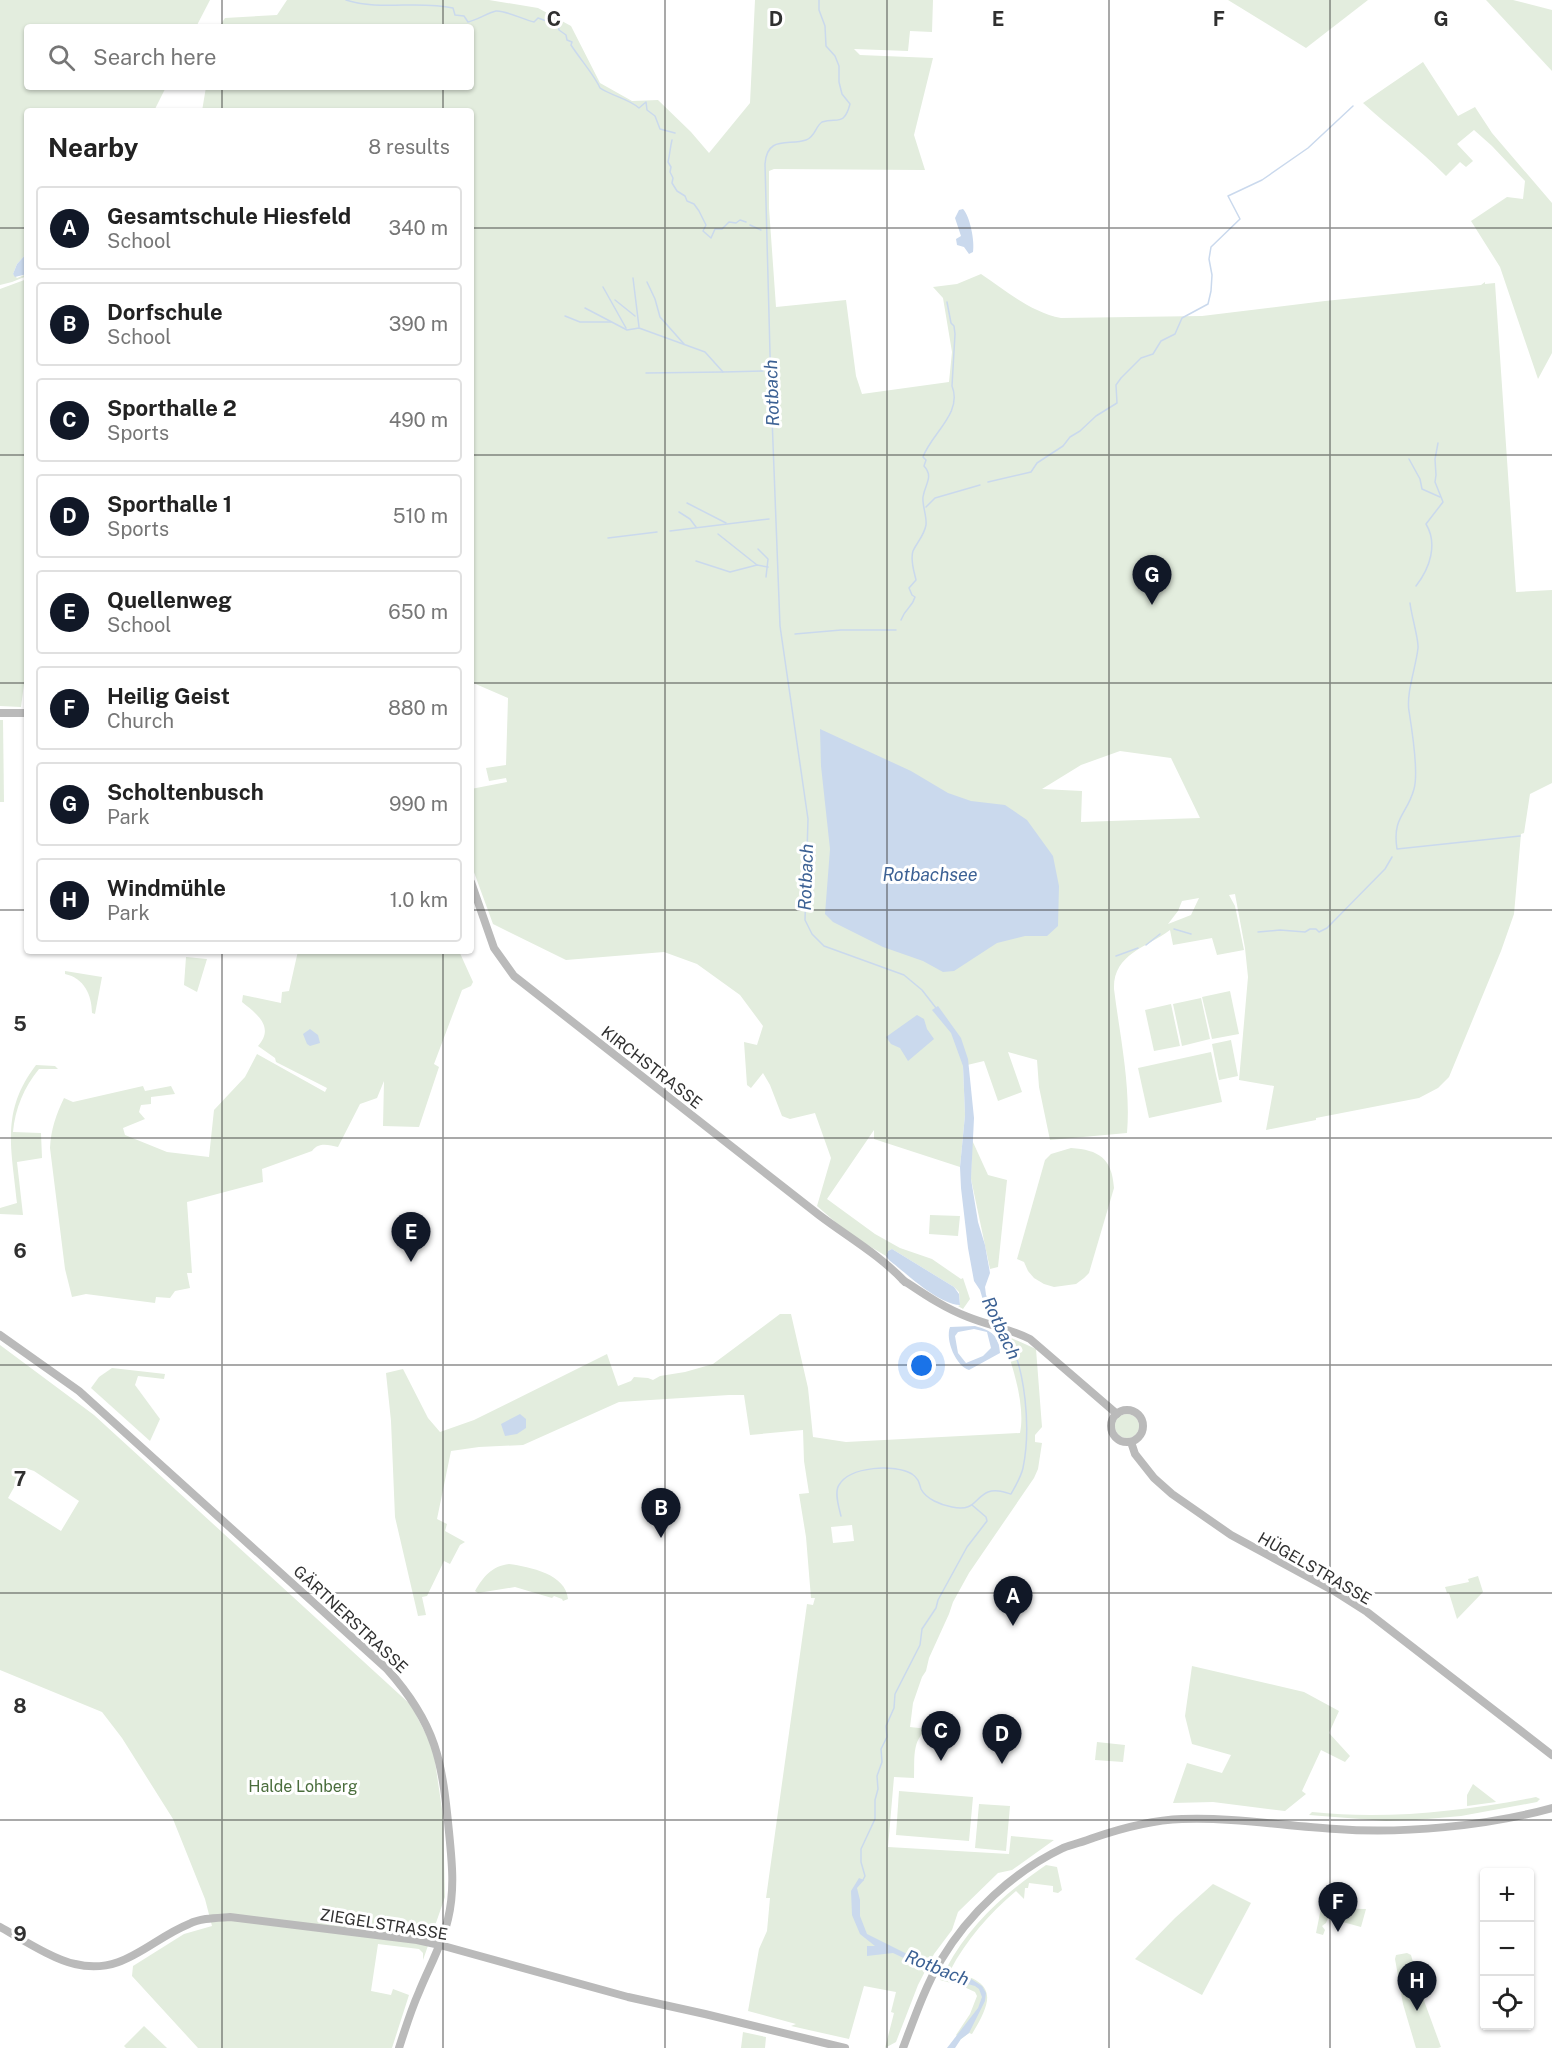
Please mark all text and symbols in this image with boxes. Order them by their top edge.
text: C [547,7,561,31]
text: D [769,7,783,31]
text: E [992,7,1004,31]
text: F [1213,7,1225,31]
text: G [1433,7,1449,31]
search box [24,24,474,90]
icon: search [45,41,78,74]
text: Search here [93,44,217,70]
text: Nearby [48,132,138,163]
text: 8 results [368,135,450,159]
text: Gesamtschule Hiesfeld [107,203,351,229]
text: A [62,216,77,240]
text: 340 m [388,216,448,240]
text: School [107,229,171,253]
text: Dorfschule [107,299,223,325]
text: B [63,312,76,336]
text: 390 m [389,312,448,336]
text: School [107,325,171,349]
water label: Rotbach [760,359,783,427]
text: Sporthalle 2 [107,395,237,421]
text: C [62,408,77,432]
text: 490 m [389,408,448,432]
text: Sports [107,421,169,445]
text: Sporthalle 1 [107,491,232,517]
text: D [62,504,77,528]
text: 510 m [393,504,448,528]
text: Sports [107,517,169,541]
pin: G [1132,556,1172,605]
text: Quellenweg [107,587,232,613]
text: E [63,600,76,624]
text: 650 m [388,600,448,624]
text: School [107,613,171,637]
text: Heilig Geist [107,683,230,709]
text: F [63,696,76,720]
text: 880 m [388,696,448,720]
text: Church [107,709,174,733]
text: Scholtenbusch [107,779,264,805]
text: G [62,792,77,816]
text: 990 m [389,792,448,816]
text: Park [107,805,150,829]
water label: Rotbach [794,843,817,911]
water label: Rotbachsee [882,864,978,885]
text: Windmühle [107,875,226,901]
text: H [62,888,77,912]
text: 1.0 km [390,888,448,912]
text: Park [107,901,150,925]
text: 5 [13,1012,27,1036]
street label: KIRCHSTRASSE [597,1022,706,1113]
pin: E [392,1212,430,1262]
text: 6 [13,1239,27,1263]
water label: Rotbach [978,1293,1025,1363]
your location [907,1351,936,1380]
text: 7 [14,1467,26,1491]
pin: B [642,1488,680,1538]
street label: HÜGELSTRASSE [1255,1527,1375,1609]
street label: GÄRTNERSTRASSE [290,1561,412,1677]
pin: A [994,1576,1032,1626]
text: 8 [13,1694,27,1718]
pin: C [922,1712,960,1761]
pin: D [982,1714,1022,1764]
park label: Halde Lohberg [248,1777,358,1796]
map controls [1480,1868,1534,2030]
button: + [1480,1868,1534,1922]
pin: F [1318,1882,1358,1932]
street label: ZIEGELSTRASSE [319,1905,449,1944]
text: 9 [13,1922,27,1946]
button: − [1480,1922,1534,1976]
water label: Rotbach [902,1945,972,1990]
pin: H [1398,1962,1436,2011]
button: locate [1480,1976,1534,2030]

